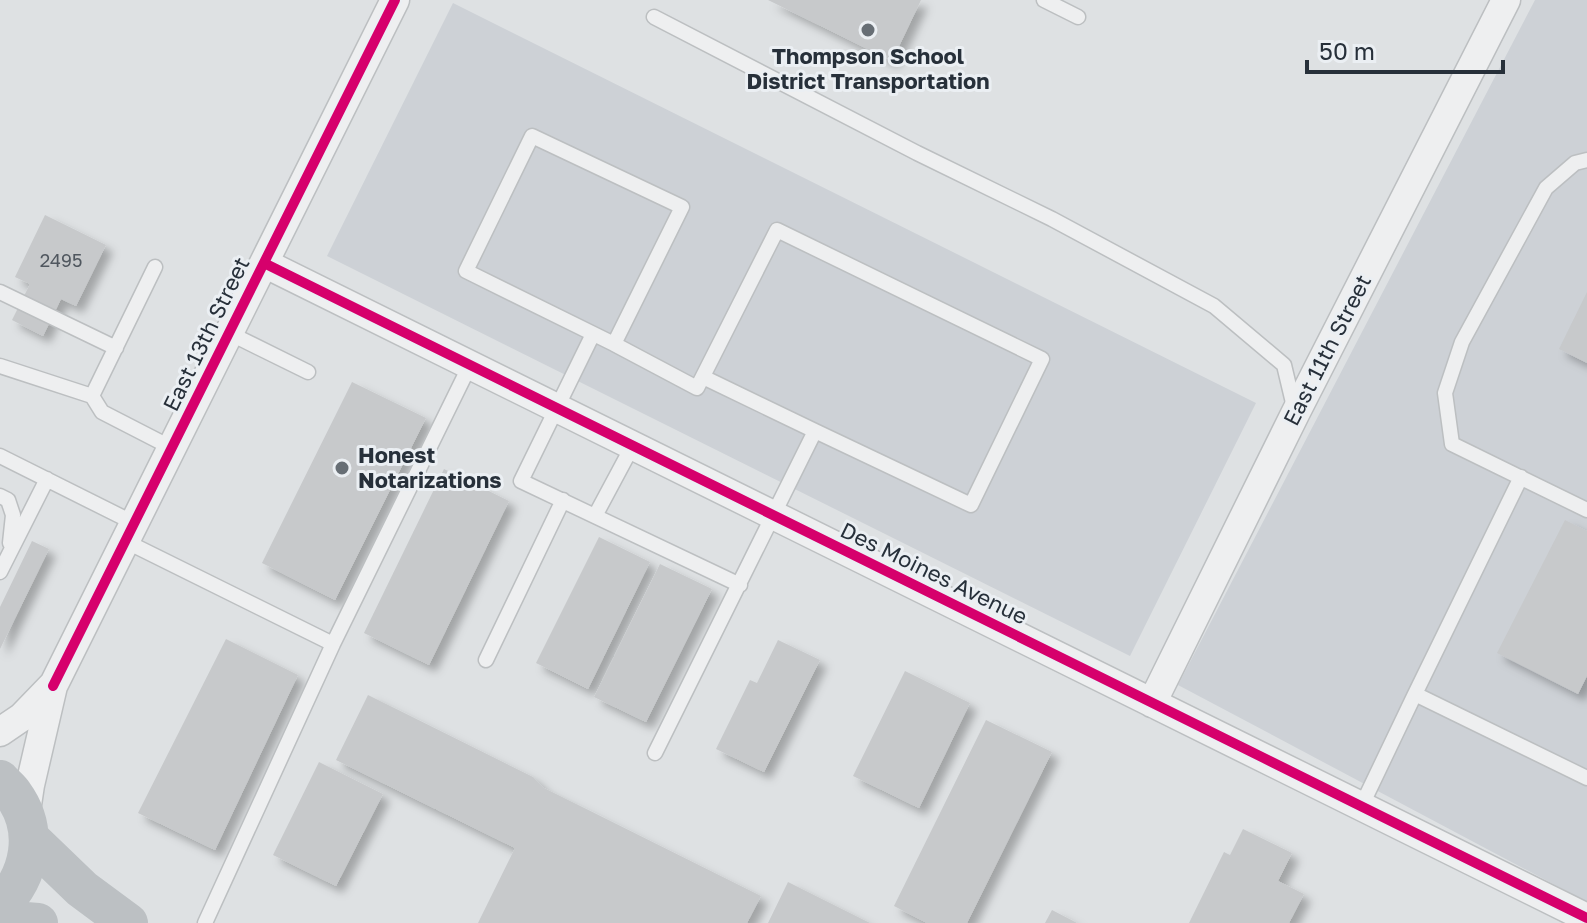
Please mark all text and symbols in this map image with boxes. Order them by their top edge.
marker: Thompson School District Transportation [859,21,877,39]
scale bar [1307,24,1503,74]
text: 50 m [1319,36,1375,65]
place label: Thompson School District Transportation [746,42,990,94]
house number: 2495 [40,249,82,271]
street label: East 13th Street [157,252,255,415]
street label: East 11th Street [1277,270,1376,430]
place label: Honest Notarizations [358,441,502,493]
marker: Honest Notarizations [333,459,351,477]
street label: Des Moines Avenue [836,516,1032,629]

